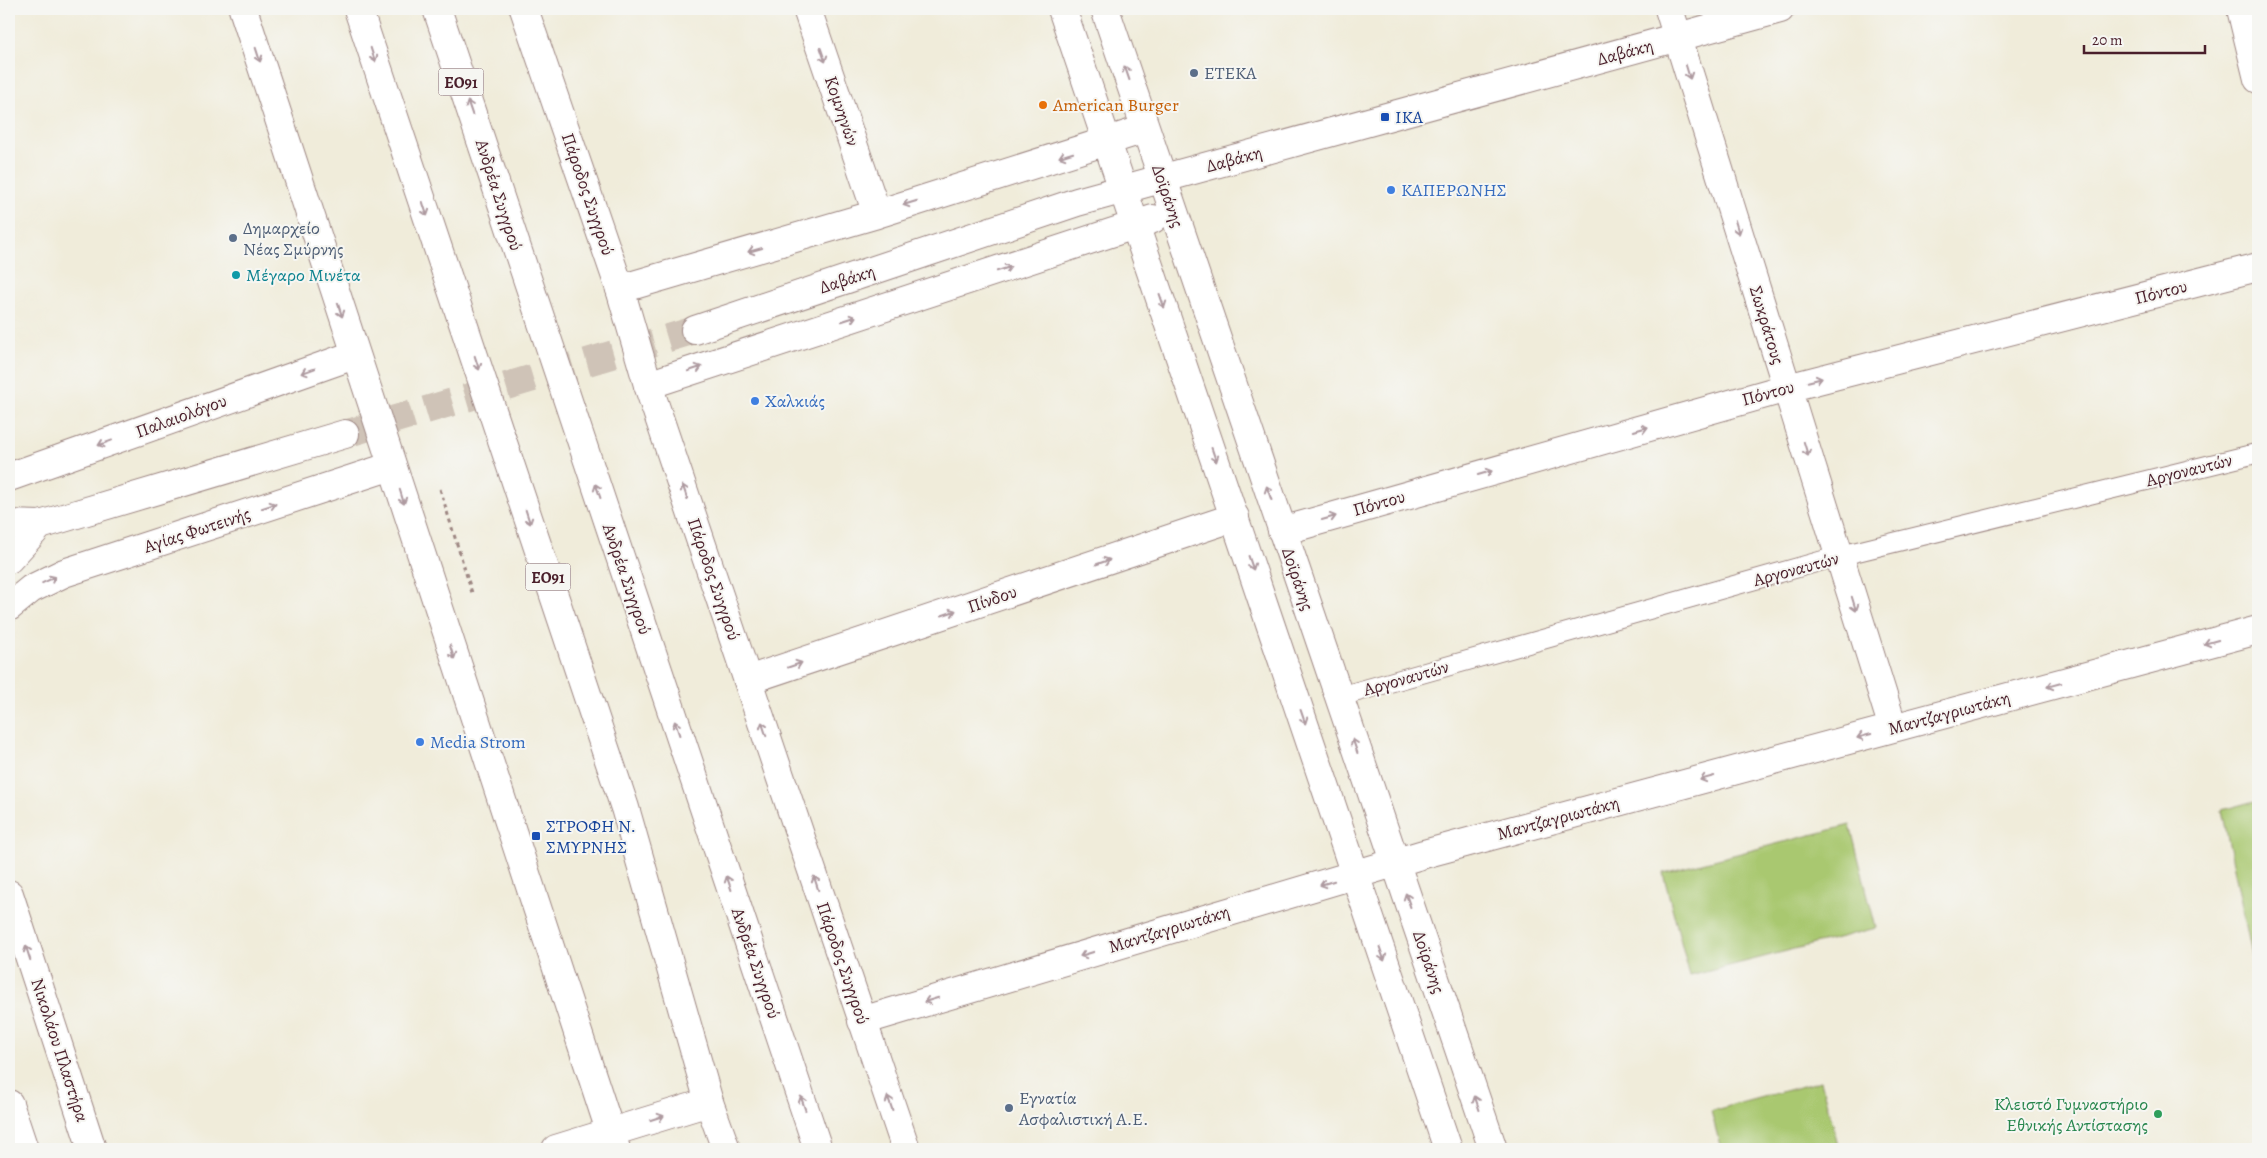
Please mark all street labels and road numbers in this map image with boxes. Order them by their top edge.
street label: Δαβάκη [1594,33,1656,71]
road number: ΕΟ91 [438,68,484,95]
street label: Κομνηνών [819,73,865,149]
street label: Πάροδος Συγγρού [556,130,620,258]
street label: Ανδρέα Συγγρού [469,135,528,254]
street label: Δαβάκη [1203,140,1265,178]
street label: Δοϊράνης [1146,161,1190,231]
street label: Δαβάκη [816,259,878,299]
street label: Πόντου [2132,274,2190,310]
street label: Σωκράτους [1744,283,1790,367]
street label: Πόντου [1739,375,1797,411]
street label: Παλαιολόγου [132,388,230,444]
street label: Αργοναυτών [2143,448,2235,493]
street label: Πόντου [1350,484,1408,522]
street label: Αγίας Φωτεινής [140,501,253,559]
street label: Πάροδος Συγγρού [682,515,746,643]
street label: Ανδρέα Συγγρού [596,519,657,638]
street label: Δοϊράνης [1276,544,1320,614]
street label: Αργοναυτών [1750,546,1842,592]
road number: ΕΟ91 [526,564,570,590]
street label: Πίνδου [964,579,1020,619]
street label: Αργοναυτών [1360,654,1452,702]
street label: Μαντζαγριωτάκη [1885,685,2013,741]
street label: Μαντζαγριωτάκη [1494,790,1622,846]
street label: Πάροδος Συγγρού [811,899,875,1027]
street label: Μαντζαγριωτάκη [1106,899,1232,959]
street label: Ανδρέα Συγγρού [725,903,786,1022]
street label: Δοϊράνης [1407,927,1451,997]
street label: Νικολάου Πλαστήρα [25,975,95,1125]

